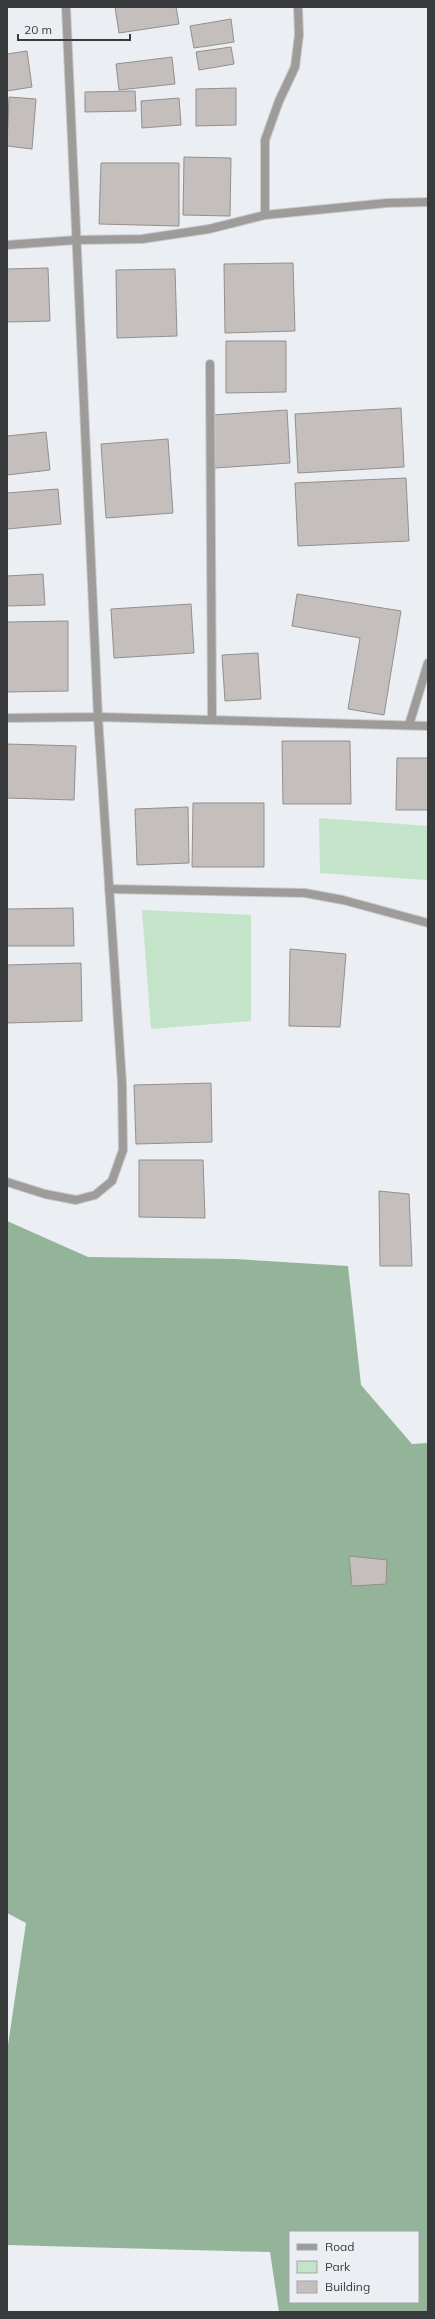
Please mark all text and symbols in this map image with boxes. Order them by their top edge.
scale bar [18,16,130,42]
text: 20 m [24,22,52,37]
legend [289,2231,419,2303]
text: Road [325,2239,354,2254]
text: Park [325,2259,351,2274]
text: Building [325,2279,370,2294]

